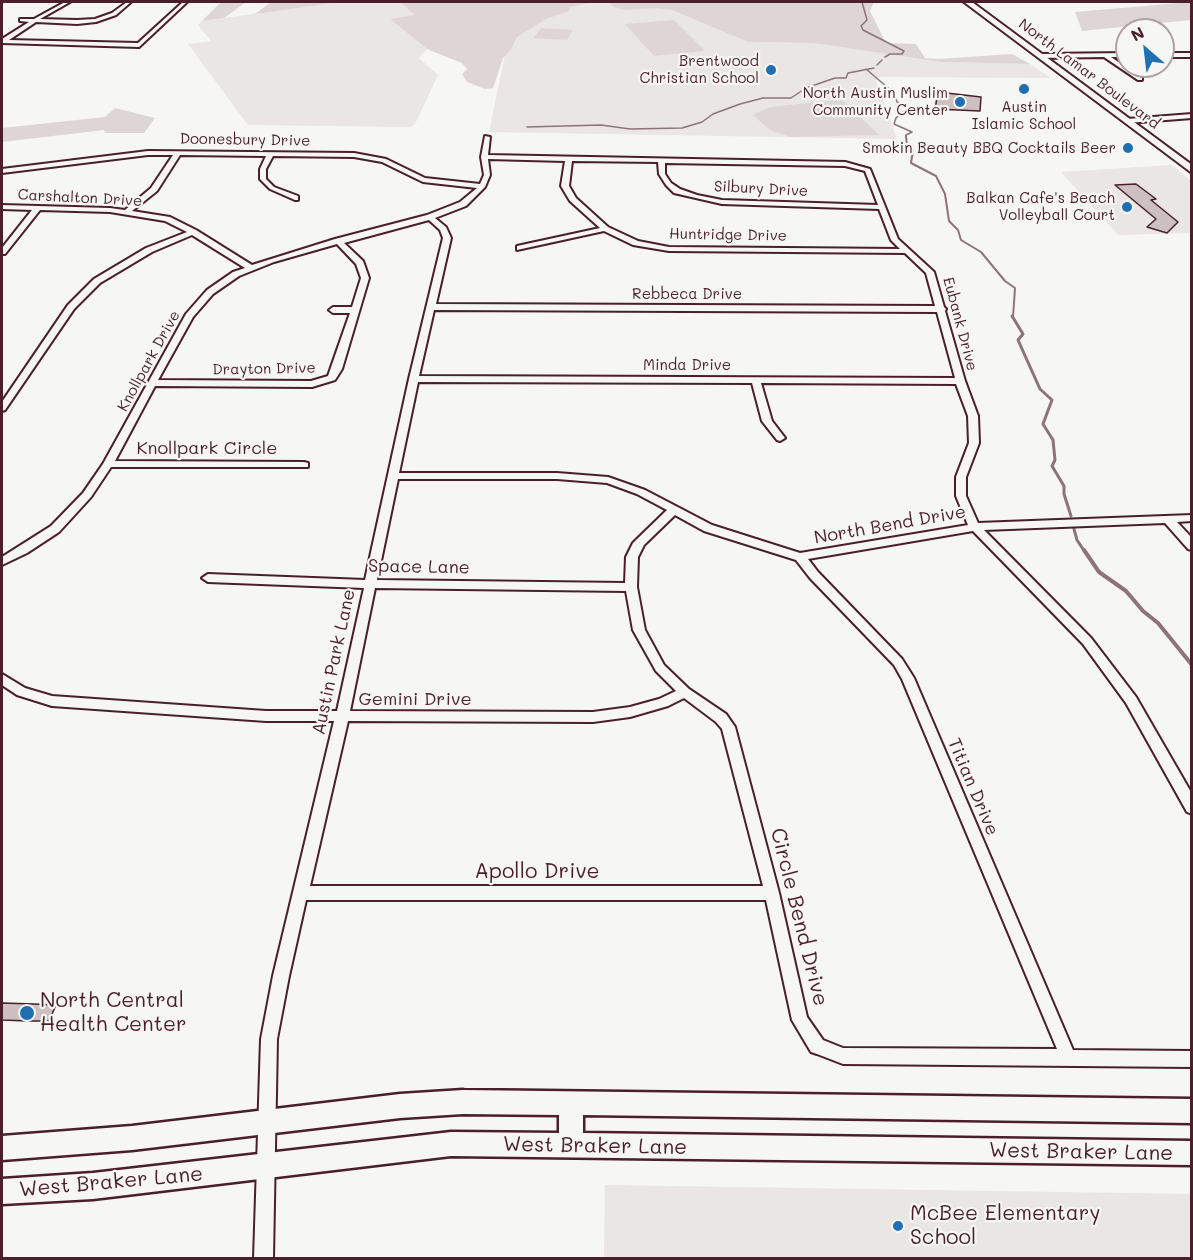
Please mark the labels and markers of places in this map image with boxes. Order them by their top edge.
place label: Brentwood Christian School [639,52,759,87]
marker: Brentwood Christian School [764,63,778,77]
marker: Austin Islamic School [1017,82,1031,96]
place label: North Austin Muslim Community Center [803,84,948,119]
marker: North Austin Muslim Community Center [953,95,967,109]
place label: Austin Islamic School [972,98,1076,133]
place label: Smokin Beauty BBQ Cocktails Beer [862,139,1116,157]
marker: Smokin Beauty BBQ Cocktails Beer [1121,141,1135,155]
place label: Balkan Cafe's Beach Volleyball Court [966,189,1115,224]
marker: Balkan Cafe's Beach Volleyball Court [1120,200,1134,214]
place label: North Central Health Center [40,988,187,1038]
marker: North Central Health Center [18,1004,36,1022]
place label: McBee Elementary School [910,1201,1100,1251]
marker: McBee Elementary School [891,1219,905,1233]

